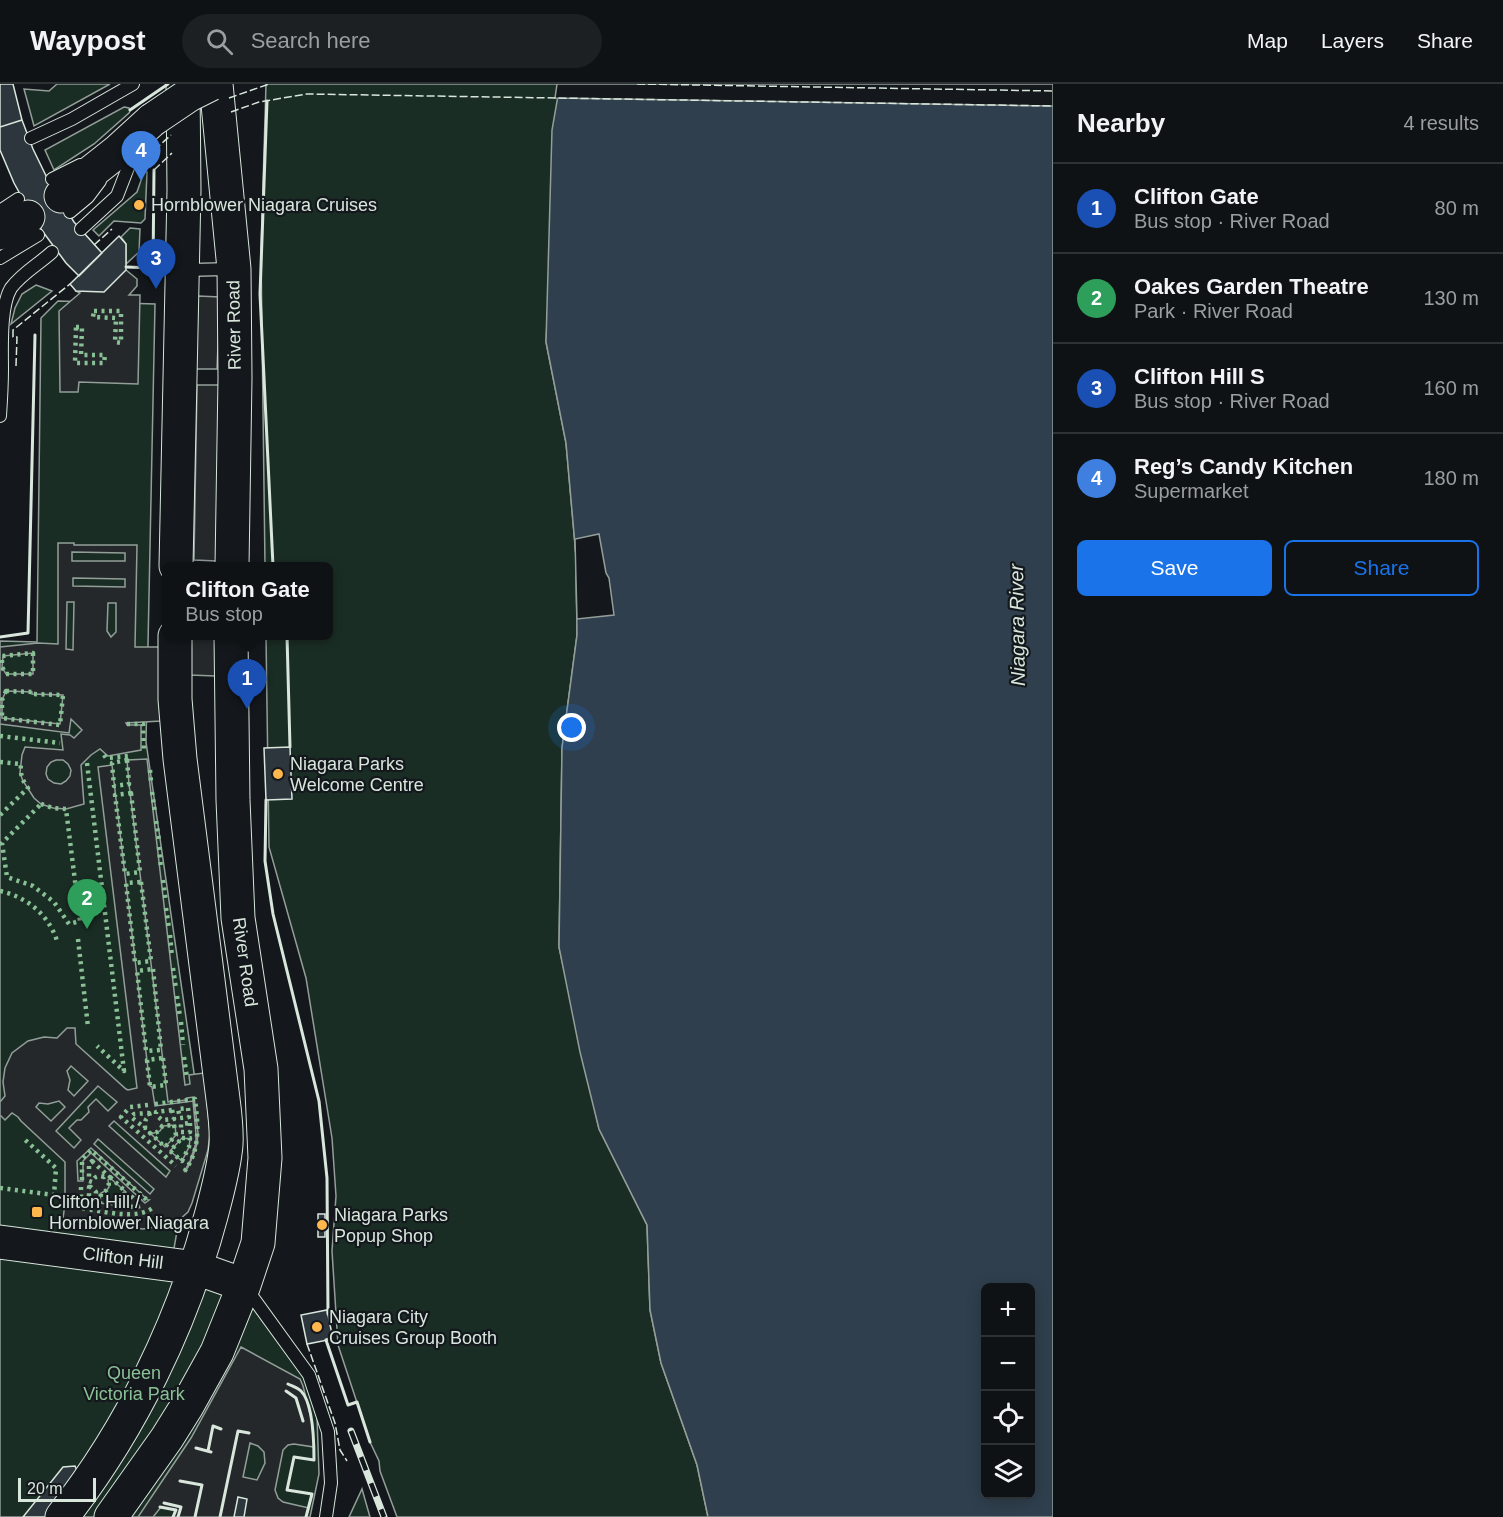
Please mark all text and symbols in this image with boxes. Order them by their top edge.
search box [182,14,602,68]
text: Waypost [30,25,146,56]
icon: search [203,25,236,58]
text: Search here [251,28,371,53]
text: Map [1247,29,1288,52]
text: Layers [1321,29,1384,52]
text: Share [1417,29,1473,52]
text: Nearby [1077,108,1165,138]
text: 4 results [1403,112,1479,134]
pin: 4 [122,132,160,181]
text: Clifton Gate [1134,184,1259,209]
place label: Hornblower Niagara Cruises [151,195,377,215]
text: 1 [1091,197,1102,219]
text: 80 m [1435,197,1479,219]
marker: Hornblower Niagara Cruises [132,198,146,212]
text: Bus stop · River Road [1134,210,1330,232]
pin: 3 [136,240,176,289]
text: Oakes Garden Theatre [1134,274,1369,299]
street label: River Road [223,280,245,370]
text: 2 [1091,287,1102,309]
text: 130 m [1423,287,1479,309]
text: Park · River Road [1134,300,1293,322]
text: Clifton Hill S [1134,364,1265,389]
text: 3 [1091,377,1102,399]
text: 160 m [1423,377,1479,399]
text: Bus stop · River Road [1134,390,1330,412]
text: Reg’s Candy Kitchen [1134,454,1353,479]
text: 4 [1091,467,1102,489]
text: 180 m [1423,467,1479,489]
text: Supermarket [1134,480,1249,502]
button: Save [1077,540,1272,596]
button: Share [1284,540,1479,596]
popup [162,562,333,640]
water label: Niagara River [1005,562,1029,686]
text: Clifton Gate [185,577,310,602]
text: Bus stop [185,603,263,625]
pin: 1 [228,660,266,709]
your location [557,713,586,742]
place label: Niagara Parks Welcome Centre [290,754,424,795]
marker: Niagara Parks Welcome Centre [271,767,285,781]
pin: 2 [68,880,106,929]
street label: River Road [229,916,261,1008]
place label: Clifton Hill / Hornblower Niagara [49,1192,210,1233]
marker: Clifton Hill / Hornblower Niagara [30,1205,44,1219]
place label: Niagara Parks Popup Shop [334,1205,448,1246]
marker: Niagara Parks Popup Shop [315,1218,329,1232]
street label: Clifton Hill [82,1243,164,1273]
map controls [981,1283,1035,1499]
button: + [981,1283,1035,1337]
place label: Niagara City Cruises Group Booth [329,1307,497,1348]
marker: Niagara City Cruises Group Booth [310,1320,324,1334]
button: − [981,1337,1035,1391]
park label: Queen Victoria Park [83,1363,186,1404]
button: locate [981,1391,1035,1445]
button: layers [981,1445,1035,1499]
scale bar [18,1475,96,1502]
text: 20 m [27,1480,63,1497]

